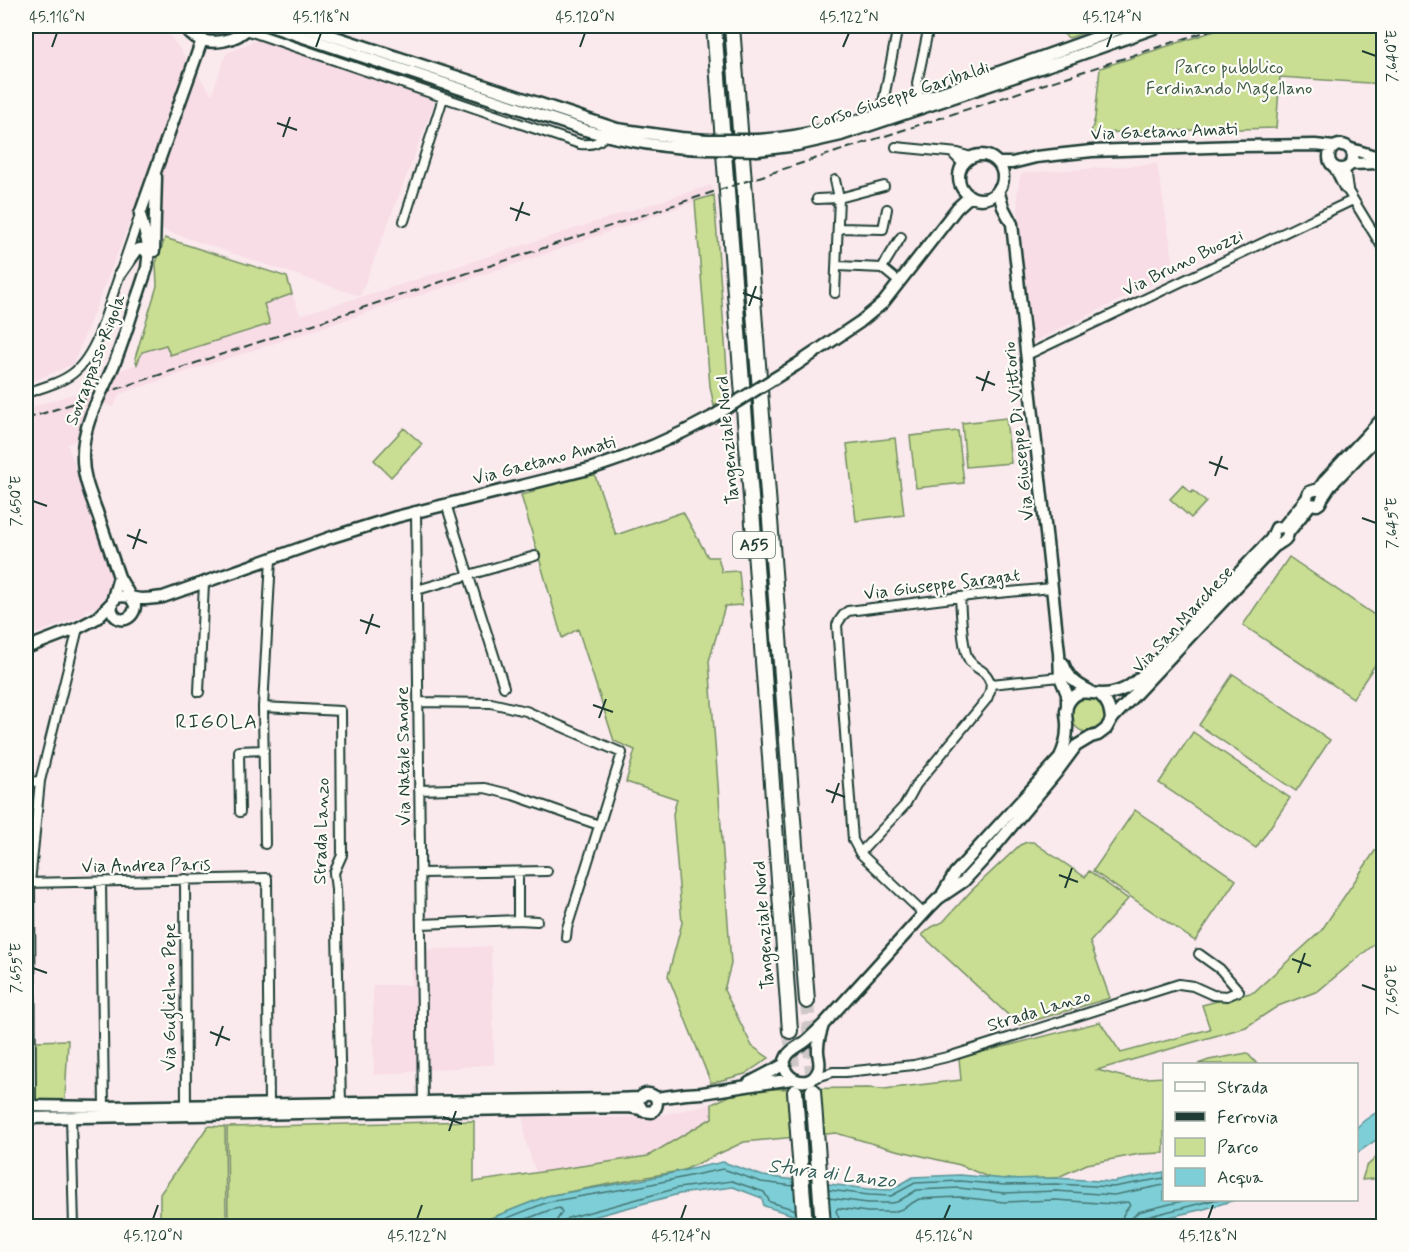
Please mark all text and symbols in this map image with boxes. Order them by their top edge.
text: 45.116°N [29,8,85,28]
text: 45.118°N [293,8,349,28]
text: 45.120°N [556,8,614,28]
text: 45.122°N [820,8,878,28]
text: 45.124°N [1083,8,1141,28]
text: 7.640°E [1383,30,1403,82]
street label: Corso Giuseppe Garibaldi [807,56,993,136]
park label: Parco pubblico Ferdinando Magellano [1146,56,1312,103]
street label: Via Gaetano Amati [1090,117,1238,147]
street label: Via Bruno Buozzi [1119,223,1247,303]
street label: Sovrappasso Rigola [60,291,132,429]
street label: Via Giuseppe Di Vittorio [998,340,1040,522]
street label: Tangenziale Nord [710,375,747,505]
street label: Via Gaetano Amati [470,430,618,492]
text: 7.650°E [7,475,27,527]
text: 7.645°E [1383,497,1403,549]
road number: A55 [733,532,775,558]
street label: Via San Marchese [1127,561,1239,679]
street label: Via Giuseppe Saragat [862,563,1022,607]
street label: Via Natale Sandre [391,686,417,826]
district label: RIGOLA [175,709,259,736]
street label: Strada Lanzo [308,777,336,885]
street label: Via Andrea Paris [81,853,211,879]
street label: Tangenziale Nord [748,860,781,990]
street label: Via Guglielmo Pepe [158,923,184,1071]
text: 7.655°E [7,943,27,993]
text: 7.650°E [1383,964,1403,1016]
street label: Strada Lanzo [984,984,1094,1038]
legend [1163,1063,1358,1201]
text: Strada [1217,1076,1268,1100]
text: Ferrovia [1217,1106,1278,1130]
text: Parco [1217,1136,1258,1160]
water label: Stura di Lanzo [767,1153,898,1195]
text: Acqua [1217,1166,1263,1190]
text: 45.120°N [124,1227,182,1247]
text: 45.122°N [388,1227,446,1247]
text: 45.124°N [652,1227,710,1247]
text: 45.126°N [915,1227,973,1247]
text: 45.128°N [1179,1227,1237,1247]

